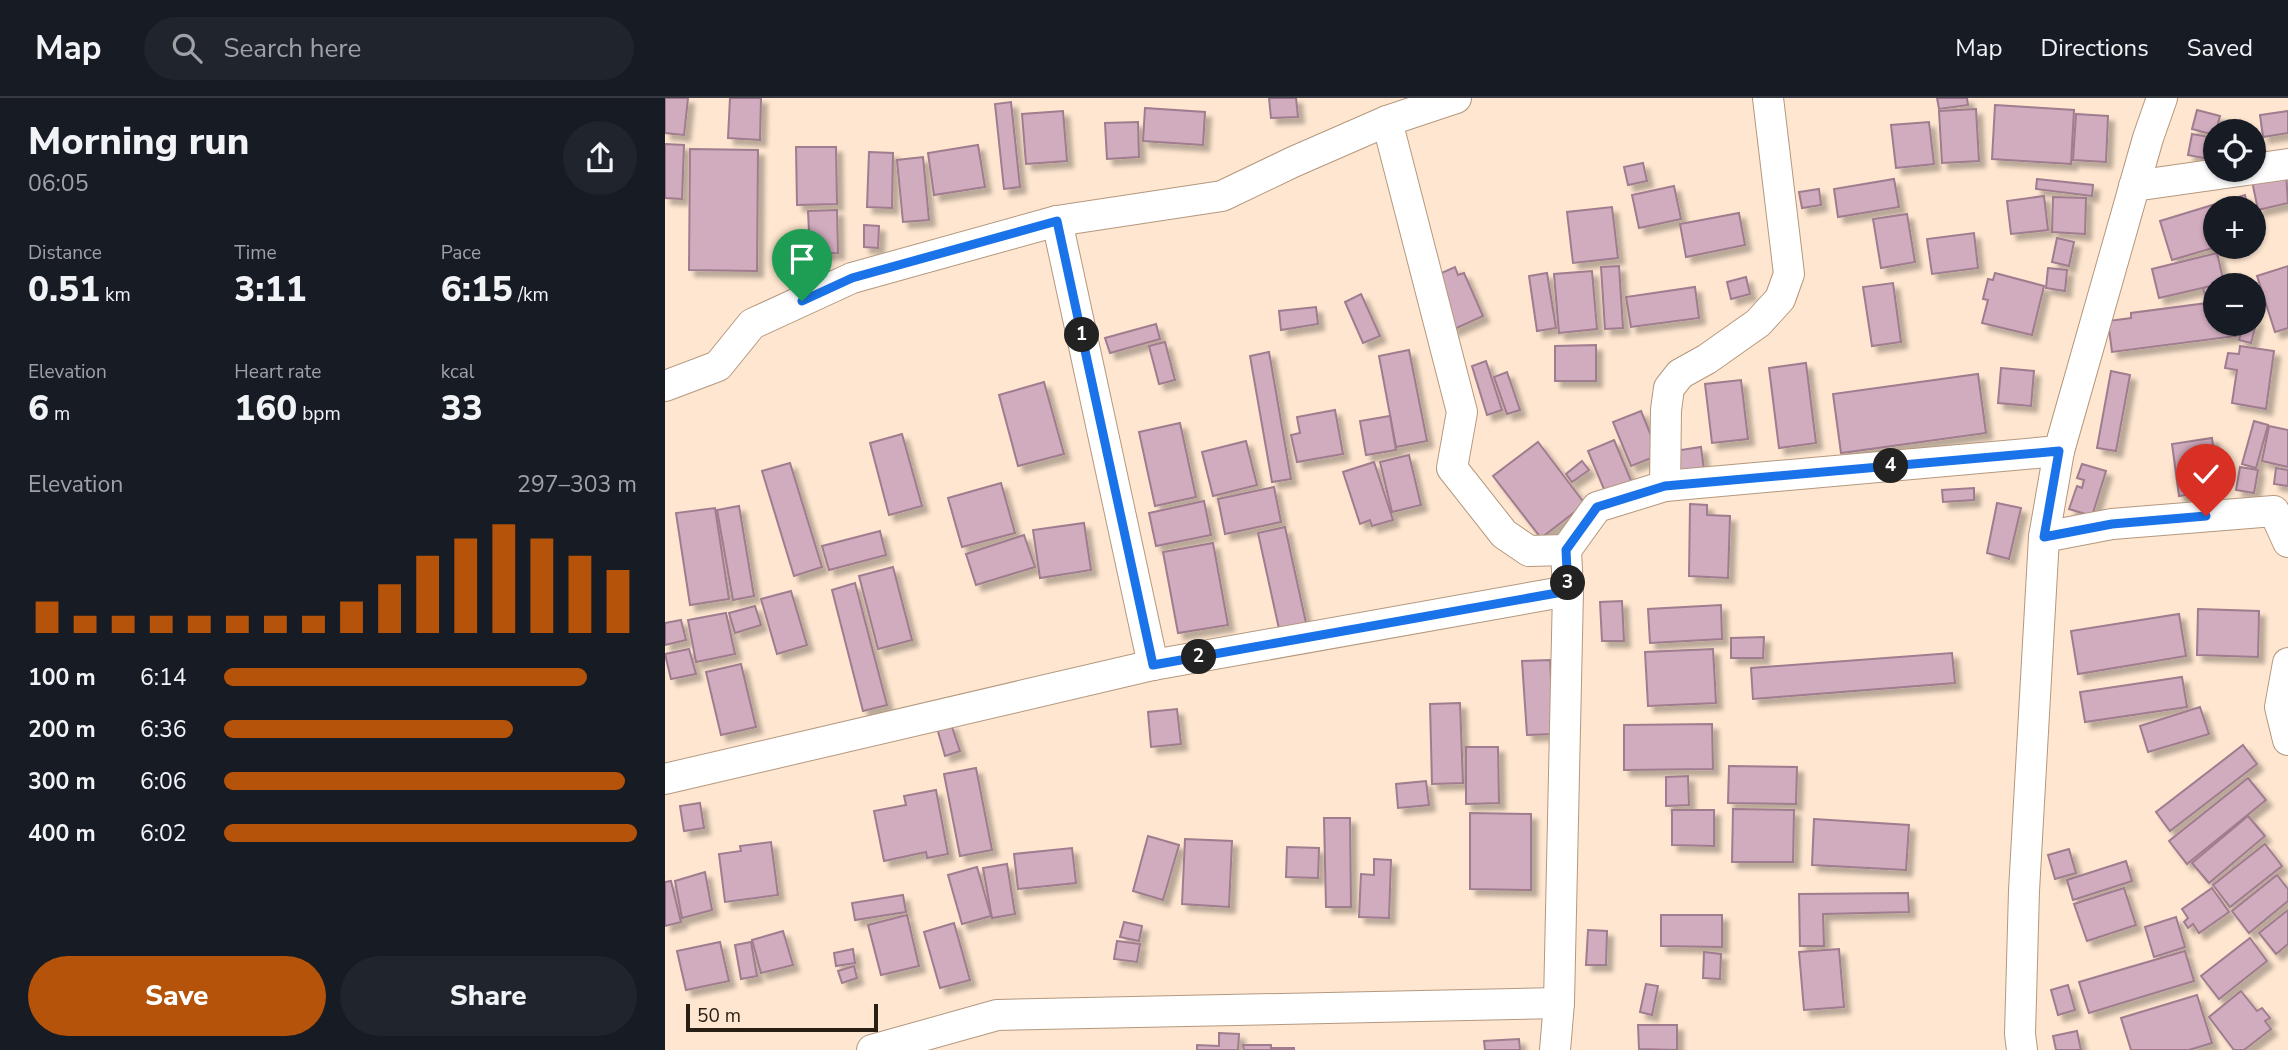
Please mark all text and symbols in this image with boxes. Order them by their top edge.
search box [144,17,634,80]
text: Map [35,26,102,71]
icon: search [168,29,206,67]
text: Search here [224,31,361,66]
text: Map [1955,32,2002,64]
text: Directions [2040,32,2149,64]
text: Saved [2187,32,2253,64]
text: Morning run [28,116,249,167]
map controls [2203,119,2266,336]
button: locate [2203,119,2266,182]
button: share [563,121,637,195]
text: 06:05 [28,168,88,199]
button: + [2203,196,2266,259]
pin [772,229,832,301]
text: Distance [28,240,102,266]
text: Time [234,240,277,266]
text: Pace [441,240,481,266]
icon: arrive [783,240,821,278]
text: 0.51 [28,266,100,313]
text: 3:11 [234,266,306,313]
text: 6:15 [441,266,513,313]
button: − [2203,273,2266,336]
text: km [100,282,131,308]
text: /km [513,282,549,308]
pin: 1 [1065,317,1099,352]
text: 1 [1076,321,1087,347]
text: Elevation [28,359,107,385]
text: Heart rate [234,359,321,385]
text: kcal [441,359,474,385]
text: 6 [28,385,49,432]
text: 160 [234,385,297,432]
text: 33 [441,385,483,432]
text: m [49,401,70,427]
text: bpm [297,401,341,427]
pin [2176,444,2236,516]
pin: 4 [1873,448,1909,484]
text: 4 [1885,452,1896,478]
icon: check [2187,455,2225,493]
text: Elevation [28,469,123,500]
text: 297–303 m [517,469,637,500]
pin: 3 [1551,566,1585,601]
text: 3 [1562,569,1573,595]
pin: 2 [1181,640,1217,674]
text: 2 [1193,643,1204,669]
text: 100 m [28,662,96,693]
text: 6:14 [140,662,187,693]
text: 200 m [28,714,96,745]
text: 6:36 [140,714,187,745]
text: 300 m [28,766,96,797]
text: 6:06 [140,766,187,797]
text: 400 m [28,818,96,849]
text: 6:02 [140,818,187,849]
button: Save [28,956,326,1036]
button: Share [340,956,637,1036]
scale bar [686,1001,879,1033]
text: 50 m [697,1003,741,1029]

